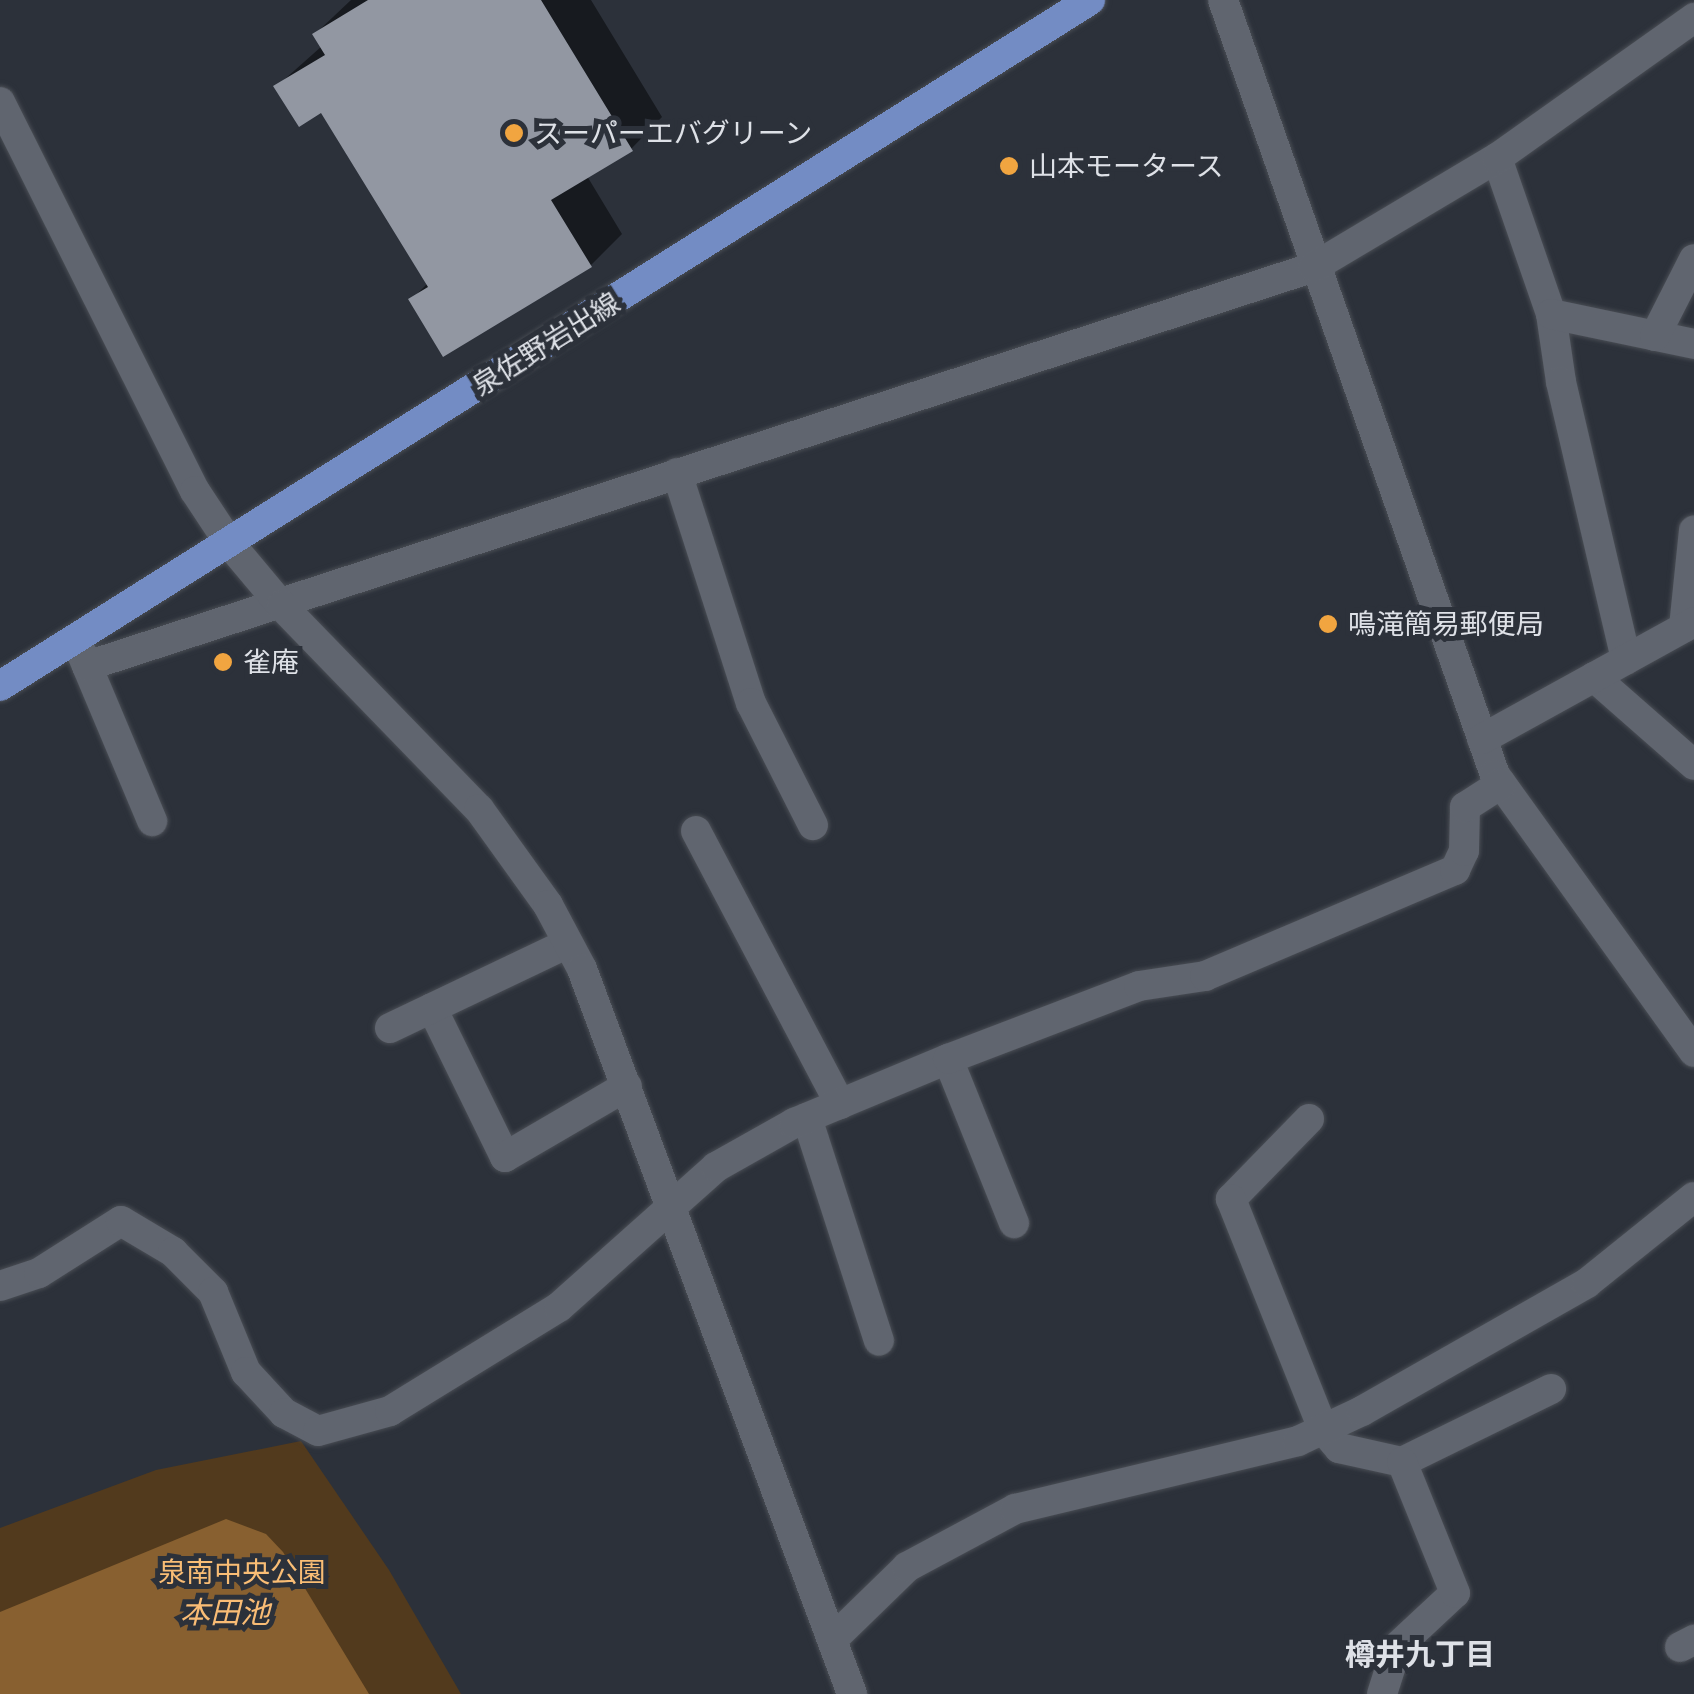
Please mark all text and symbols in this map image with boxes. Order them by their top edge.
place label: スーパーエバグリーン [534,116,814,150]
marker: スーパーエバグリーン [503,122,525,144]
place label: 山本モータース [1029,149,1225,183]
marker: 山本モータース [998,155,1020,177]
street label: 泉佐野岩出線 [466,285,626,403]
place label: 鳴滝簡易郵便局 [1348,607,1544,641]
marker: 鳴滝簡易郵便局 [1317,613,1339,635]
place label: 雀庵 [243,645,299,679]
marker: 雀庵 [212,651,234,673]
park label: 泉南中央公園 [158,1555,326,1589]
water label: 本田池 [180,1594,270,1630]
district label: 樽井九丁目 [1345,1636,1495,1672]

